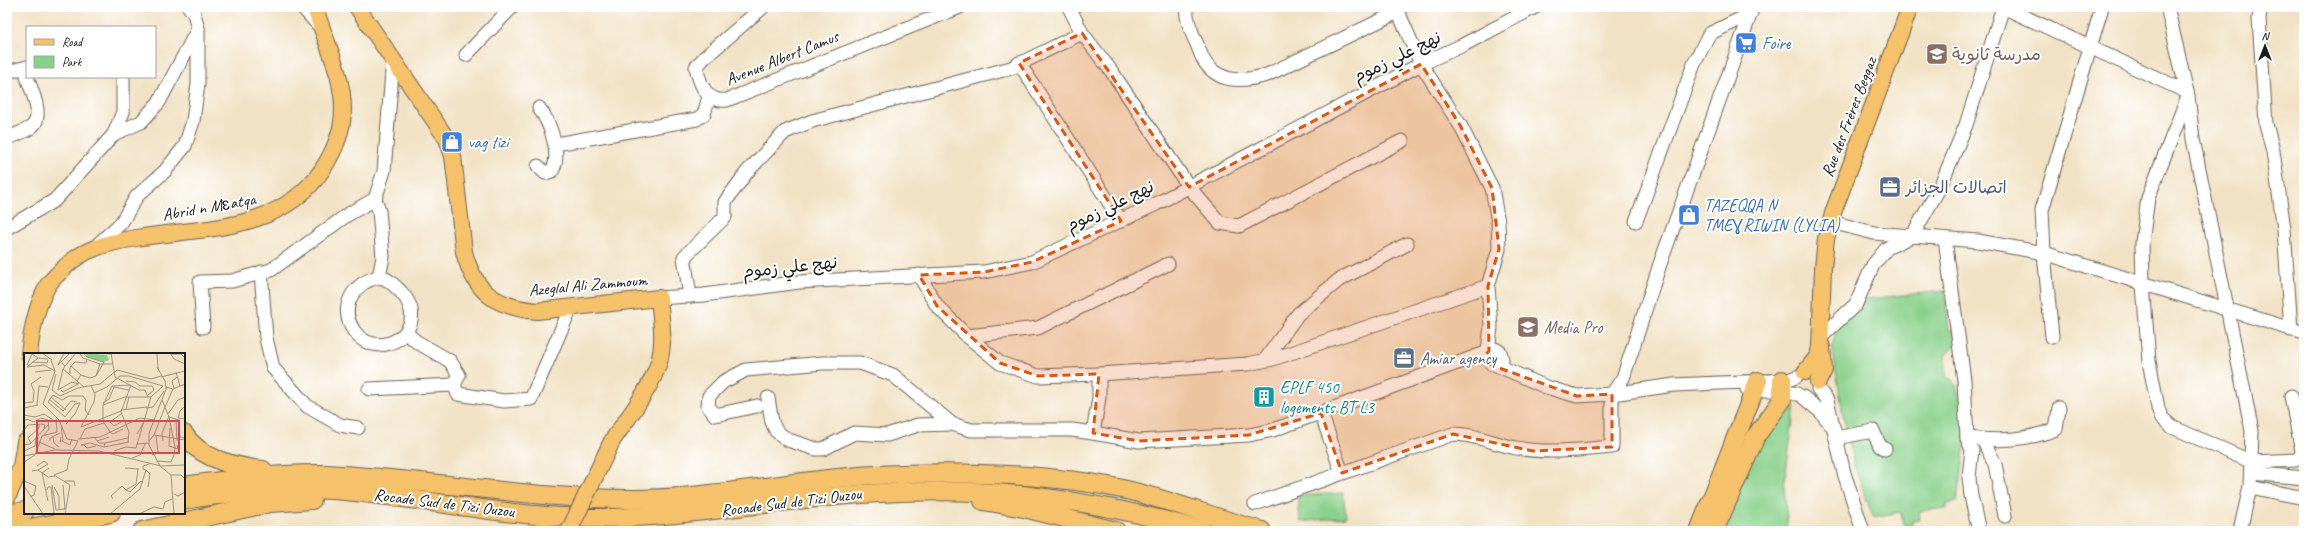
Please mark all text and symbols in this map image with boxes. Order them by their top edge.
street label: Avenue Albert Camus [723,25,843,90]
legend [26,26,156,78]
north arrow [2245,26,2285,66]
street label: نهج علي زموم [1350,27,1446,91]
text: N [2262,29,2271,43]
supermarket icon: Foire [1733,30,1759,56]
place label: Foire [1762,33,1792,54]
text: Road [62,34,84,50]
school or university icon: مدرسة ثانوية [1924,41,1950,67]
place label: مدرسة ثانوية [1952,44,2041,65]
street label: Rue des Frères Beggaz [1817,53,1882,180]
text: Park [62,54,83,70]
shop icon: vag tizi [439,129,465,155]
place label: vag tizi [468,132,511,153]
office icon: اتصالات الجزائر [1877,174,1903,200]
street label: نهج علي زموم [1063,176,1159,240]
place label: اتصالات الجزائر [1904,177,2007,198]
street label: Abrid n Mɛatqa [161,188,258,226]
place label: TAZEQQA N TMEƔRIWIN (LYLIA) [1704,195,1841,236]
shop icon: TAZEQQA N TMEƔRIWIN (LYLIA) [1676,202,1702,228]
street label: نهج علي زموم [741,252,839,286]
street label: Azeglal Ali Zammoum [528,269,650,301]
school or university icon: Media Pro [1515,314,1541,340]
place label: Media Pro [1544,317,1604,338]
office icon: Amiar agency [1391,345,1417,371]
place label: Amiar agency [1420,348,1497,369]
inset map [24,353,185,514]
place label: EPLF 450 logements BT L3 [1280,377,1375,418]
building icon: EPLF 450 logements BT L3 [1251,384,1277,410]
street label: Rocade Sud de Tizi Ouzou [720,483,864,521]
street label: Rocade Sud de Tizi Ouzou [373,484,517,522]

